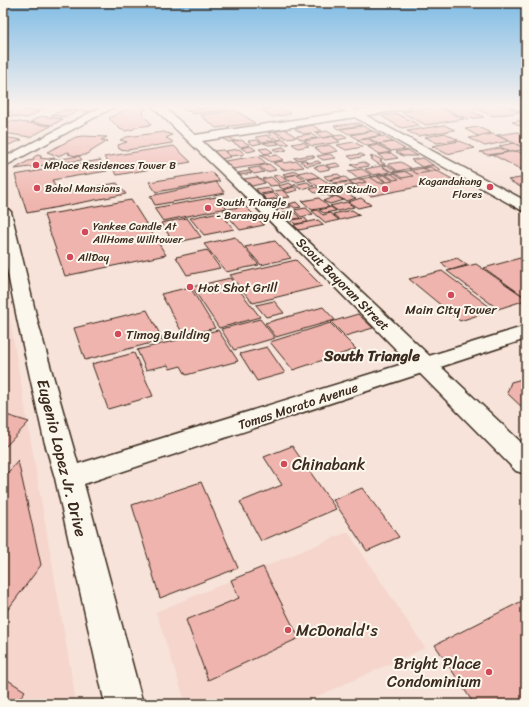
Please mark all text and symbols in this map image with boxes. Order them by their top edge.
place label: MPlace Residences Tower B [44,156,176,175]
marker: MPlace Residences Tower B [31,160,41,170]
place label: Kagandahang Flores [419,172,482,204]
place label: Bohol Mansions [45,179,120,198]
place label: ZERØ Studio [317,180,378,199]
marker: Kagandahang Flores [485,182,495,192]
marker: Bohol Mansions [32,183,42,193]
marker: ZERØ Studio [380,184,390,194]
place label: South Triangle - Barangay Hall [216,193,292,225]
marker: South Triangle - Barangay Hall [203,203,213,213]
place label: Yankee Candle At AllHome Willtower [92,217,184,249]
marker: Yankee Candle At AllHome Willtower [80,227,90,237]
street label: Scout Bayoran Street [291,232,396,337]
place label: AllDay [77,248,110,267]
marker: AllDay [65,252,75,262]
place label: Hot Shot Grill [198,276,278,299]
marker: Hot Shot Grill [185,282,195,292]
marker: Main City Tower [446,290,456,300]
place label: Main City Tower [405,298,497,321]
place label: Timog Building [126,323,210,346]
marker: Timog Building [113,329,123,339]
district label: South Triangle [323,343,420,369]
street label: Eugenio Lopez Jr. Drive [28,376,96,540]
street label: Tomas Morato Avenue [235,376,361,436]
place label: Chinabank [292,450,366,479]
marker: Chinabank [279,459,289,469]
place label: McDonald's [296,616,378,645]
marker: McDonald's [283,625,293,635]
place label: Bright Place Condominium [387,649,481,696]
marker: Bright Place Condominium [484,667,494,677]

